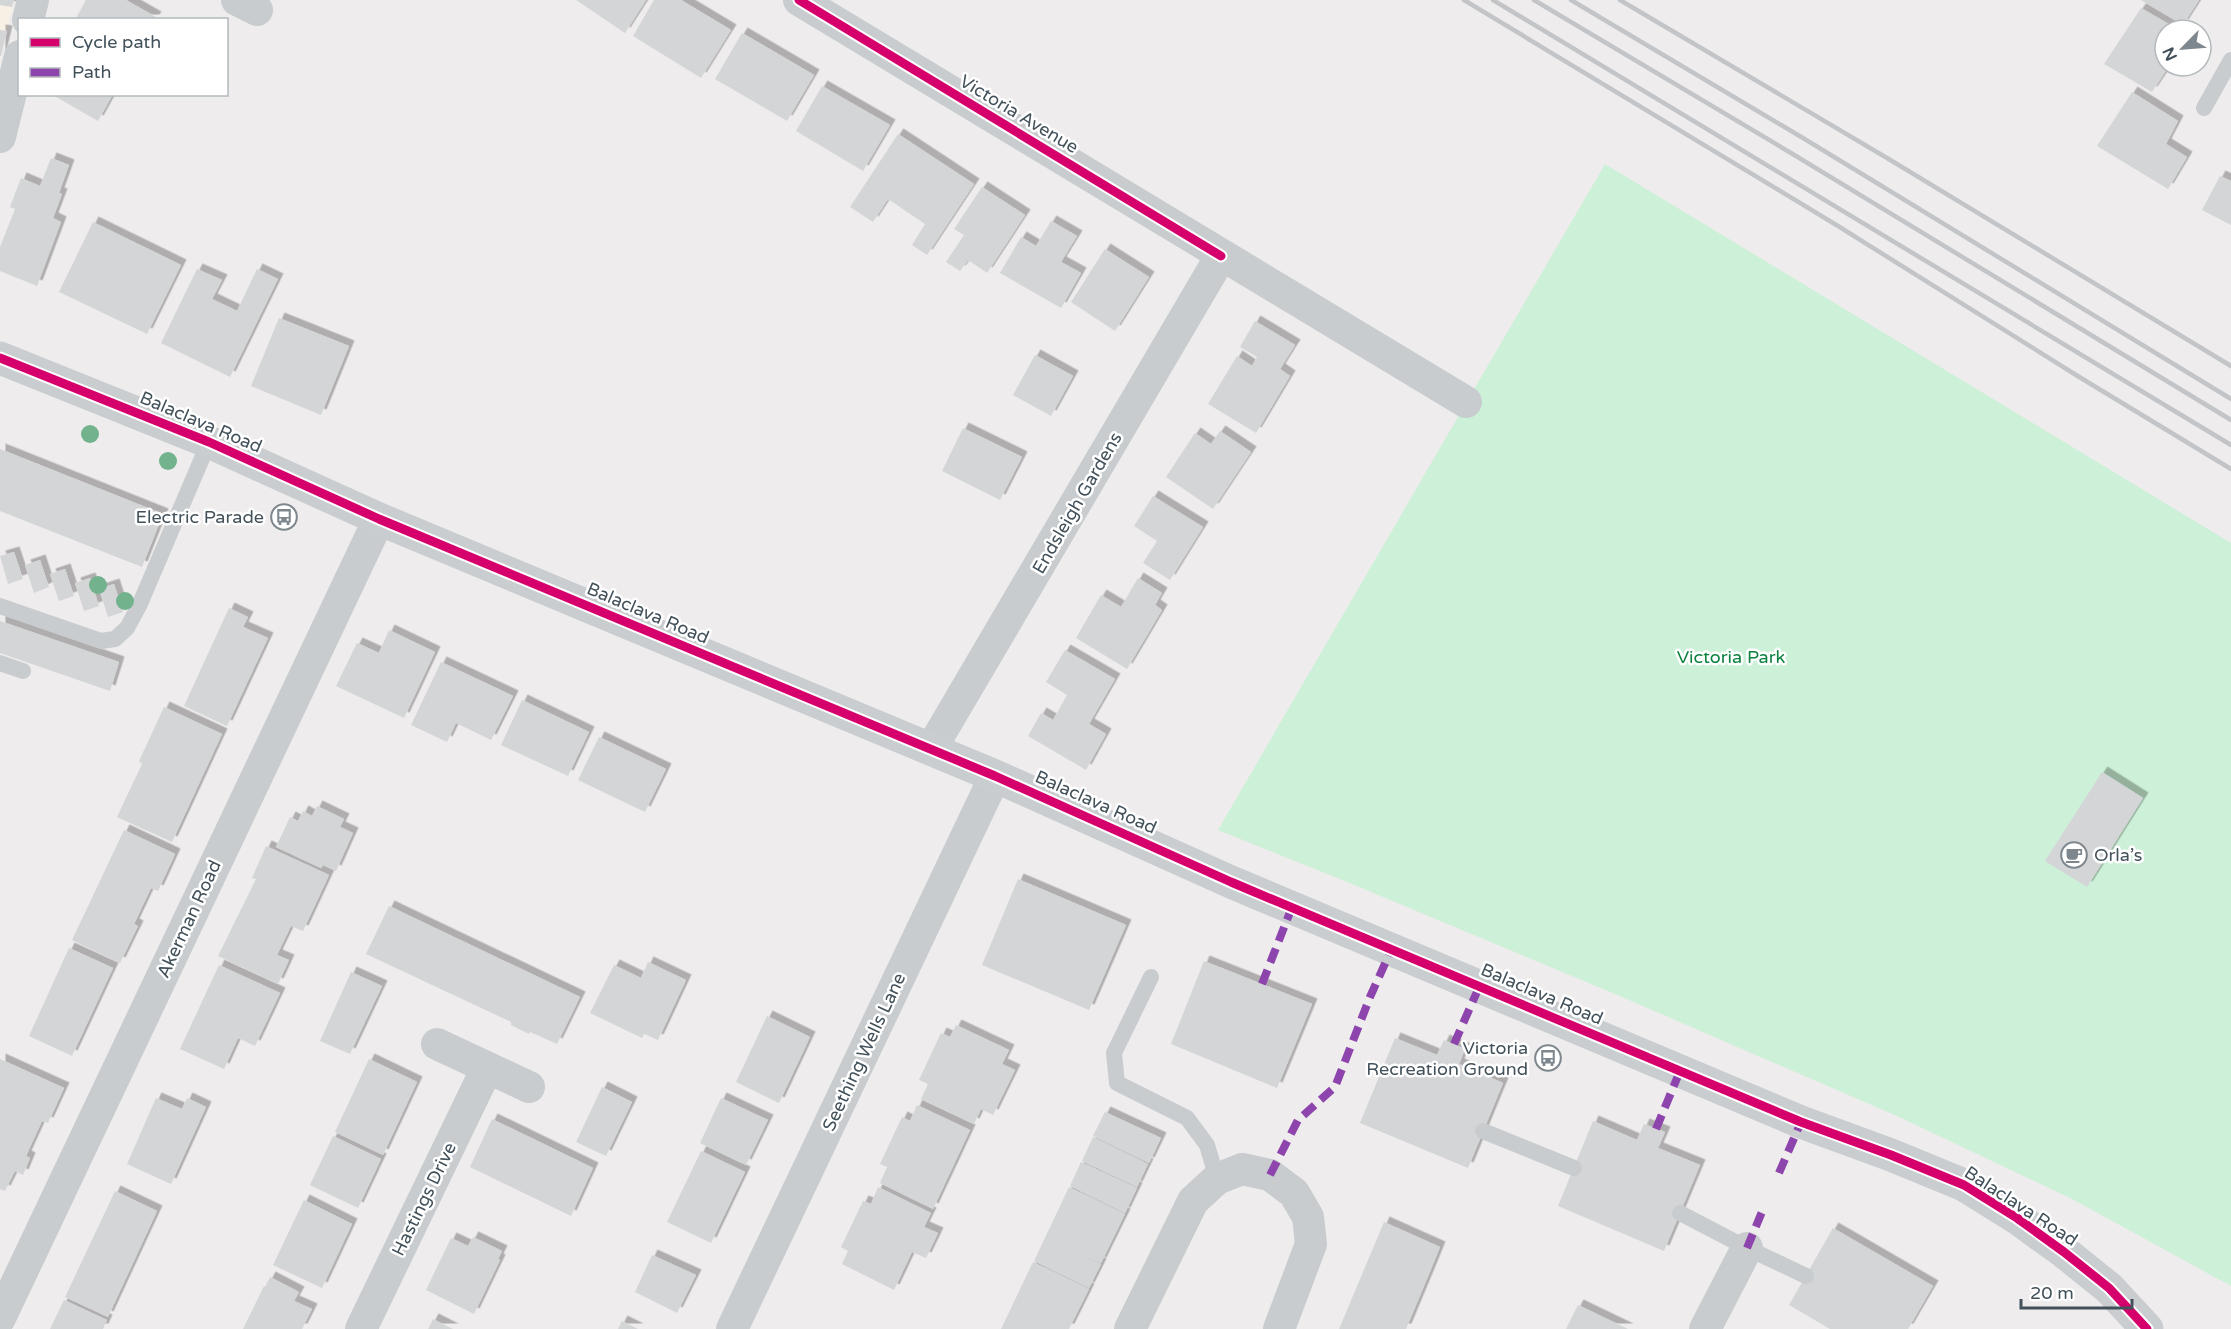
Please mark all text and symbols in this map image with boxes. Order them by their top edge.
legend [18,18,228,96]
north arrow [2153,18,2213,78]
text: Cycle path [72,31,161,53]
text: N [2159,44,2182,64]
text: Path [72,61,111,83]
street label: Victoria Avenue [956,70,1082,158]
street label: Balaclava Road [137,386,265,458]
street label: Endsleigh Gardens [1027,428,1127,578]
bus stop icon: Electric Parade [269,502,299,532]
place label: Electric Parade [135,506,264,528]
street label: Balaclava Road [584,577,712,649]
park label: Victoria Park [1677,646,1786,668]
street label: Balaclava Road [1032,765,1160,839]
cafe icon: Orla’s [2059,840,2089,870]
place label: Orla’s [2094,844,2142,866]
street label: Akerman Road [152,857,226,981]
street label: Balaclava Road [1478,958,1606,1030]
street label: Seething Wells Lane [818,969,910,1135]
place label: Victoria Recreation Ground [1366,1037,1528,1080]
bus stop icon: Victoria Recreation Ground [1533,1043,1563,1073]
street label: Hastings Drive [387,1139,461,1259]
street label: Balaclava Road [1960,1161,2082,1251]
scale bar [2021,1272,2132,1310]
text: 20 m [2030,1282,2074,1304]

